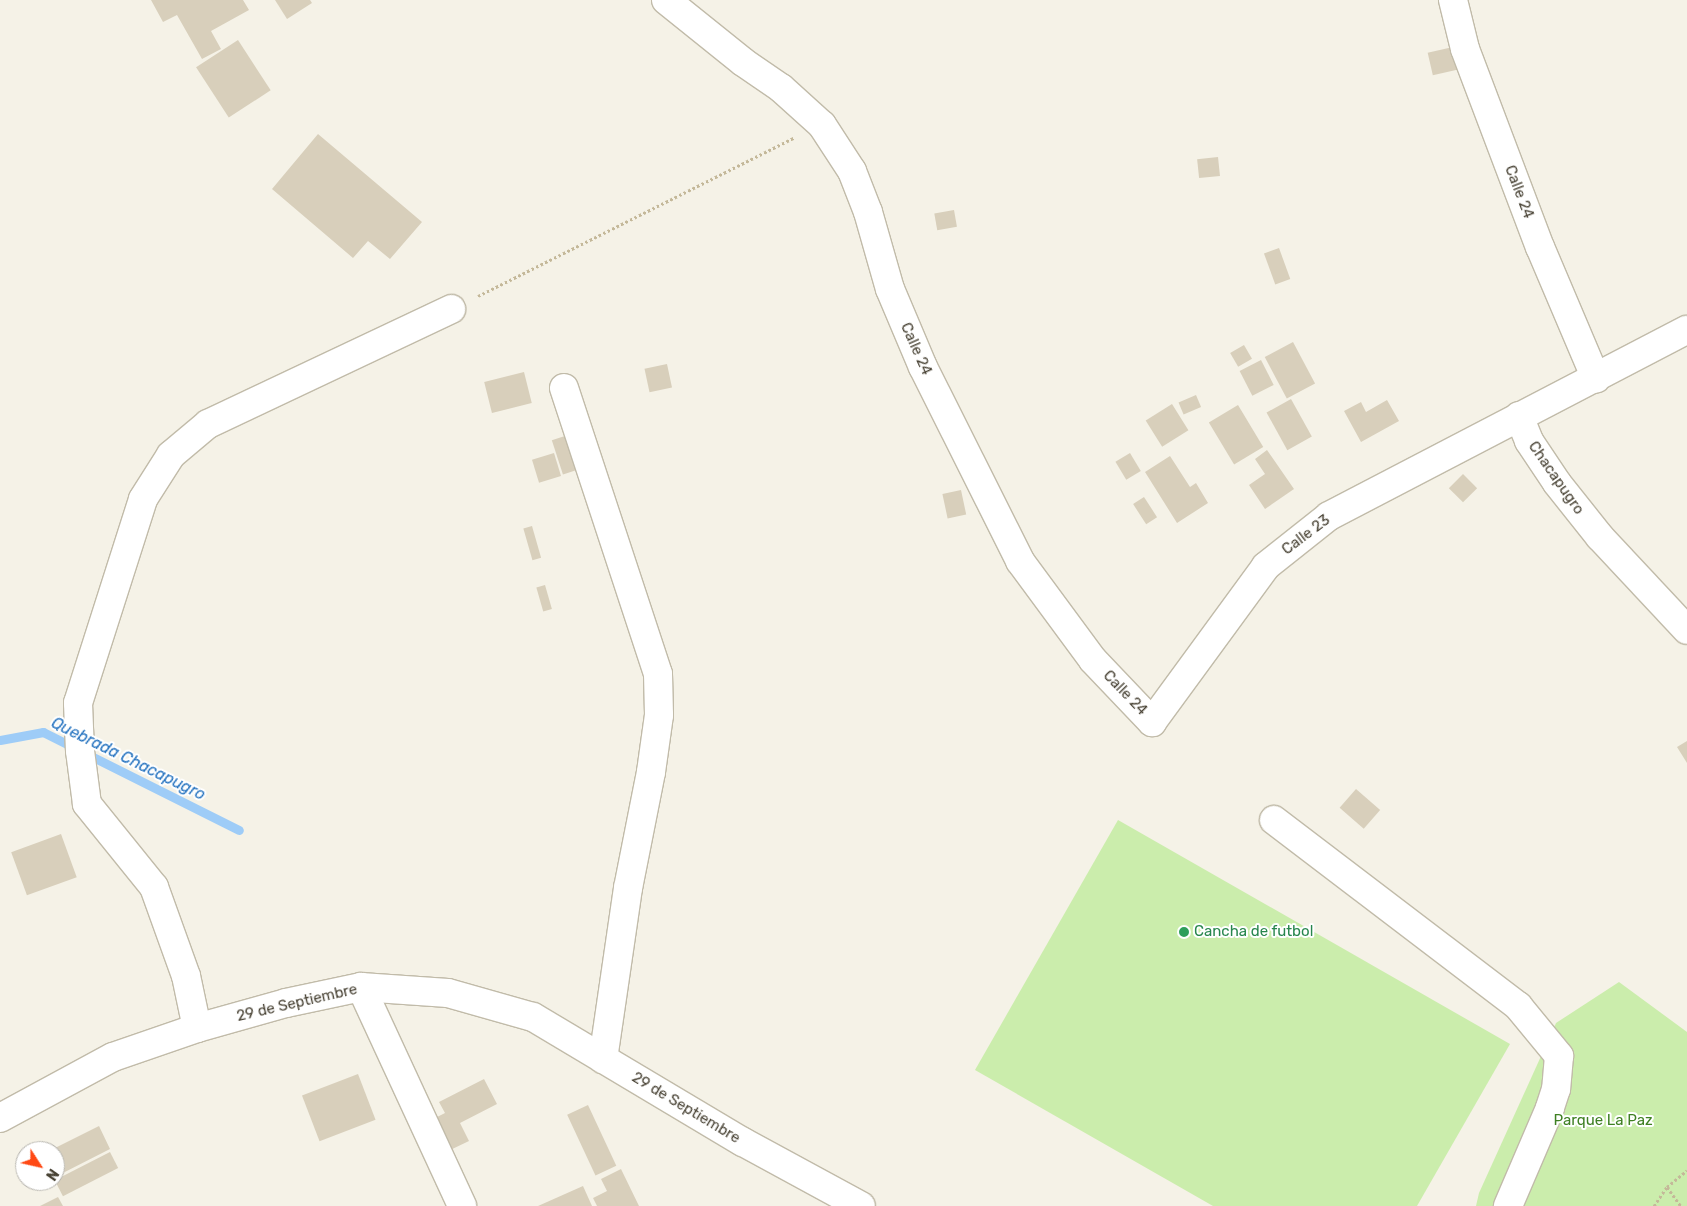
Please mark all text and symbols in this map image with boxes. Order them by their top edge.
street label: Calle 24 [1501,163,1537,221]
street label: Calle 24 [896,320,936,378]
street label: Chacapugro [1524,438,1588,518]
street label: Calle 23 [1278,511,1334,559]
street label: Calle 24 [1099,667,1151,719]
water label: Quebrada Chacapugro [48,713,208,805]
place label: Cancha de futbol [1194,923,1314,941]
marker: Cancha de futbol [1178,926,1190,938]
street label: 29 de Septiembre [235,980,359,1026]
street label: 29 de Septiembre [629,1069,743,1147]
park label: Parque La Paz [1553,1112,1653,1130]
north arrow [15,1141,65,1191]
text: N [42,1165,62,1183]

